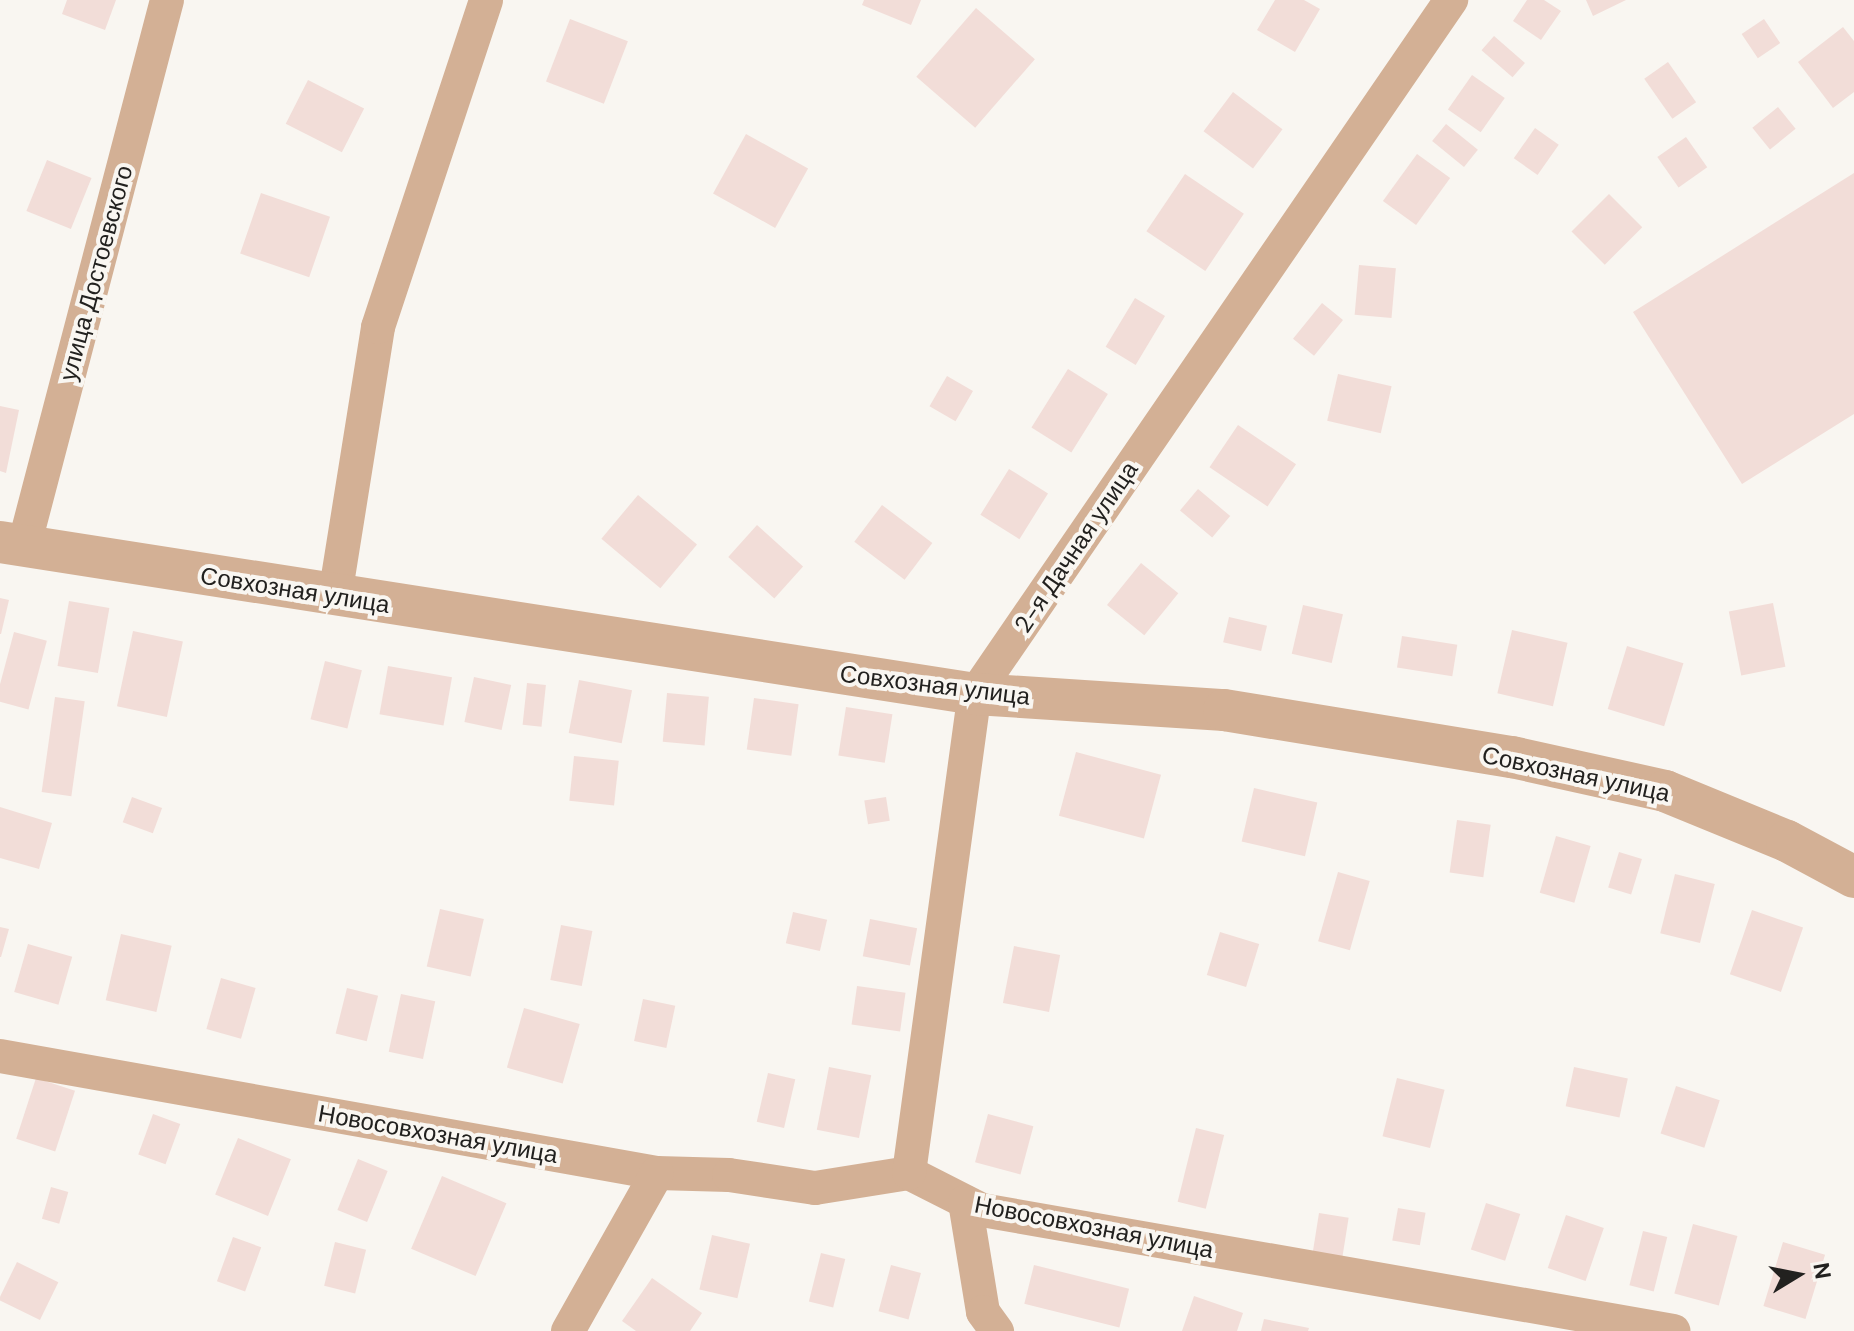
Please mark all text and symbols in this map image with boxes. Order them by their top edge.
street label: улица Достоевского [53,162,139,384]
street label: 2-я Дачная улица [1008,456,1144,638]
street label: Совхозная улица [198,561,392,619]
street label: Совхозная улица [838,659,1032,711]
street label: Совхозная улица [1479,740,1673,808]
street label: Новосовхозная улица [316,1099,560,1169]
street label: Новосовхозная улица [972,1190,1216,1264]
north arrow [1758,1235,1838,1315]
text: N [1806,1260,1838,1281]

